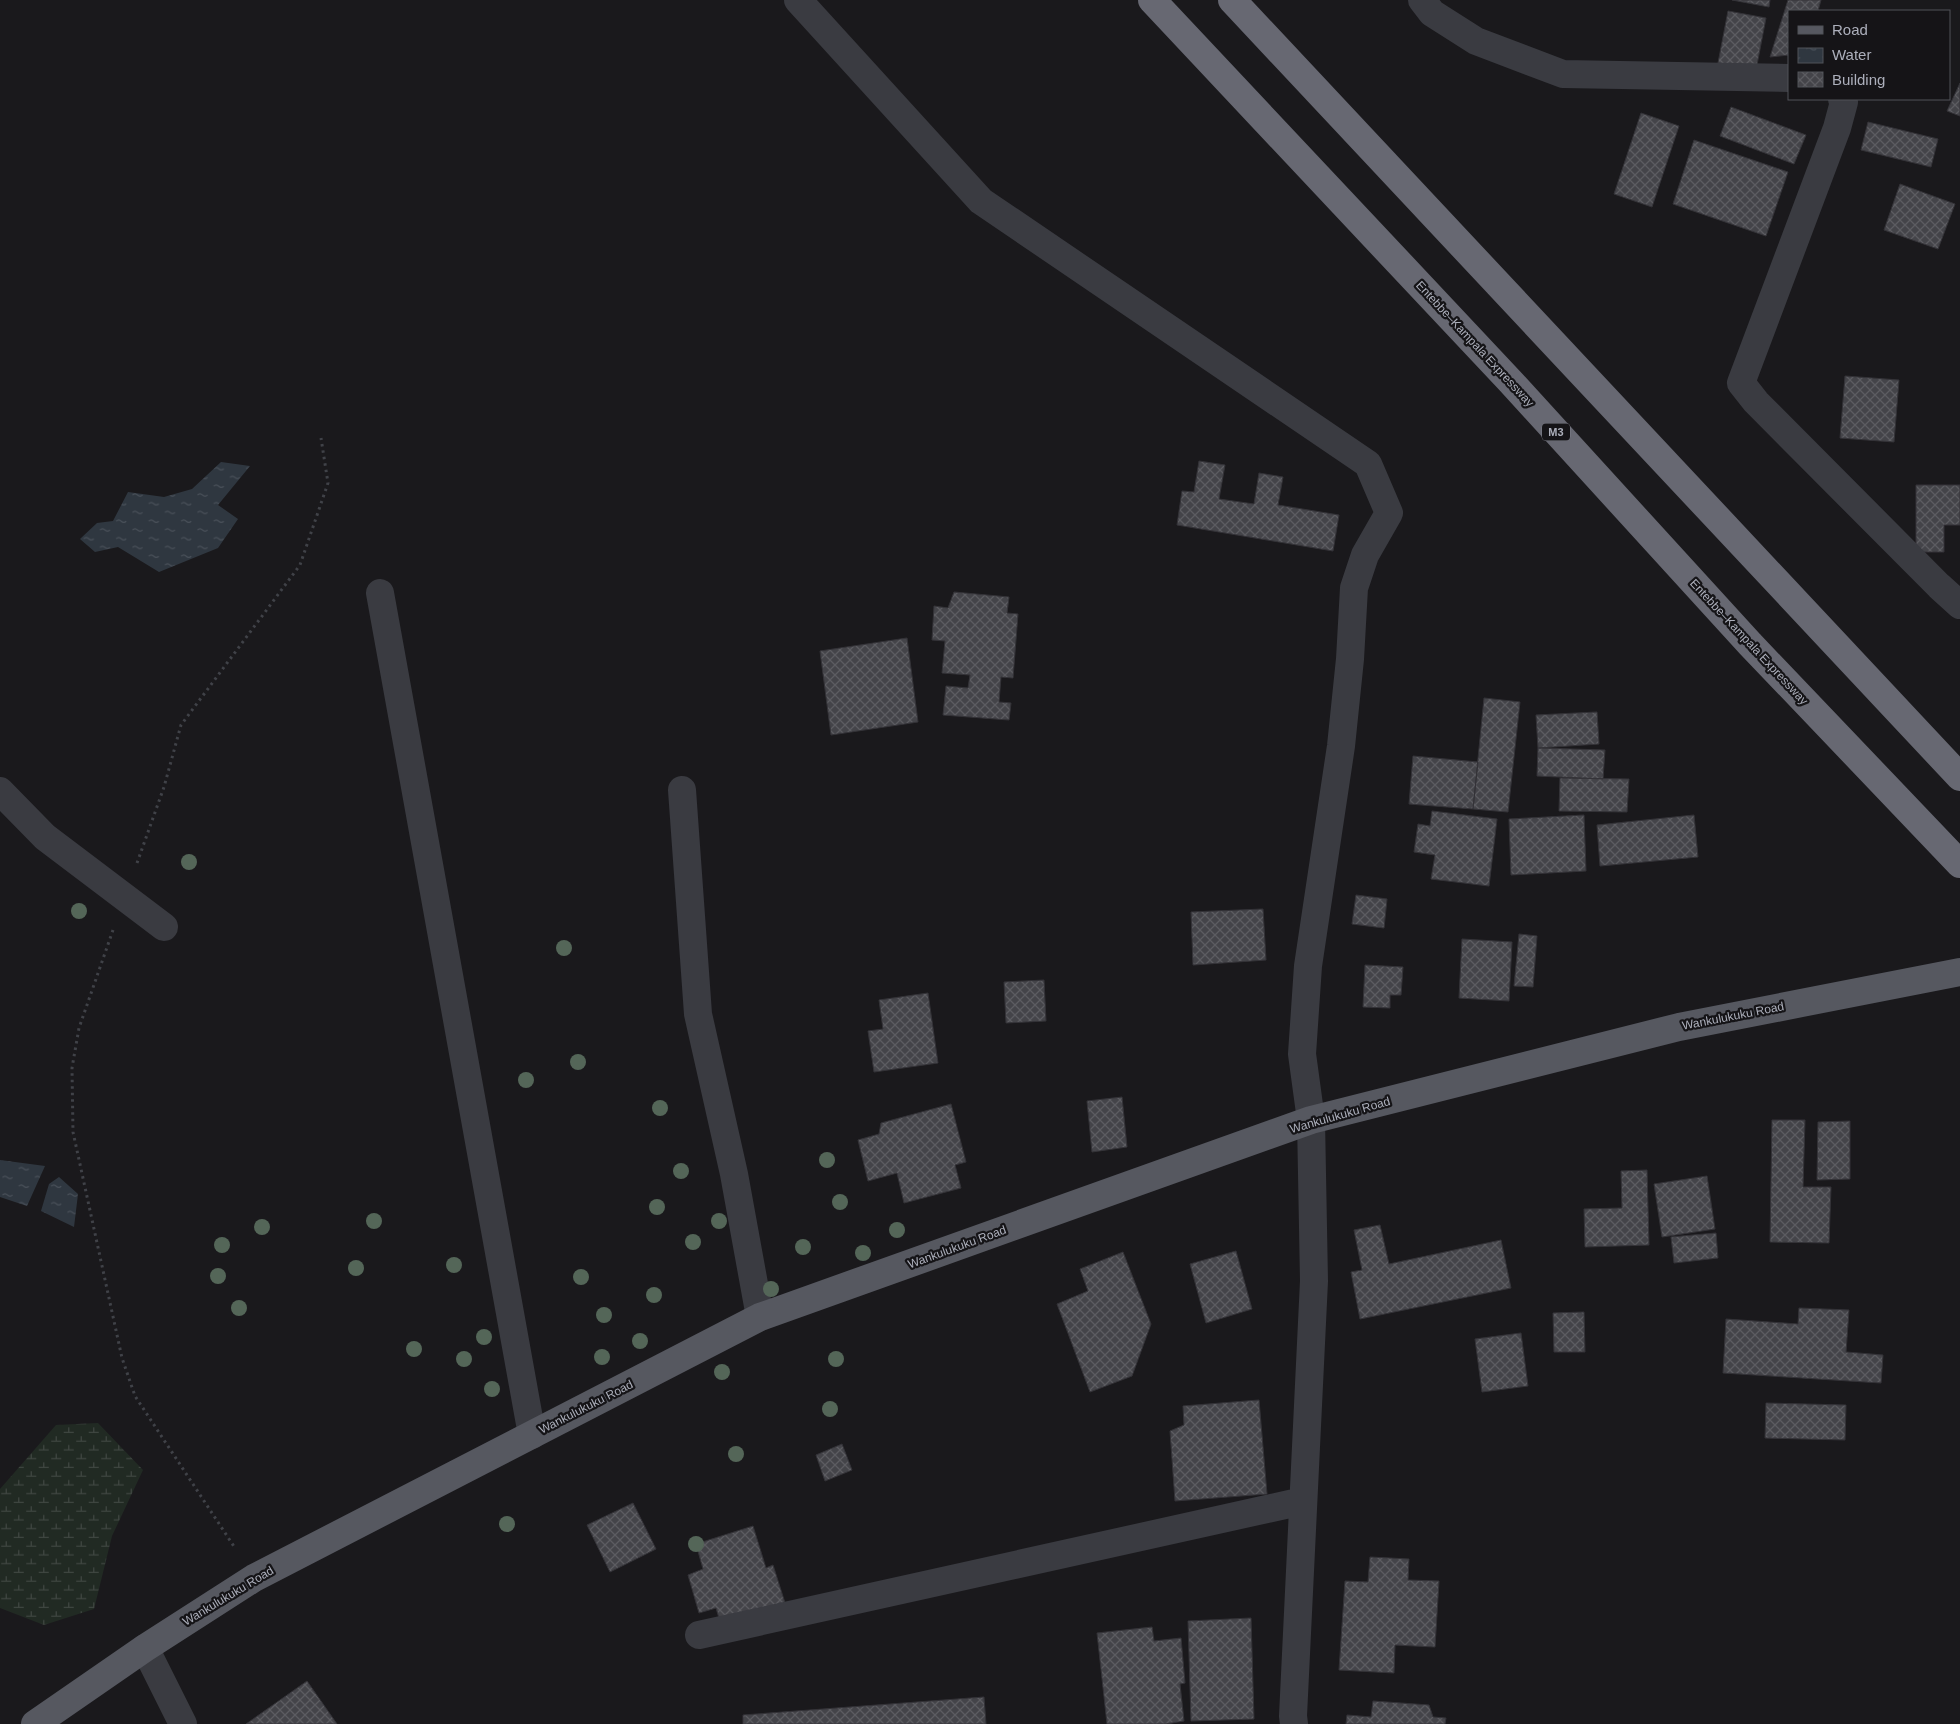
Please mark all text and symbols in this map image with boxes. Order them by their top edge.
legend [1788,10,1950,100]
text: Road [1832,21,1868,38]
text: Water [1832,46,1871,63]
text: Building [1832,71,1885,88]
street label: Entebbe–Kampala Expressway [1413,278,1537,410]
road number: M3 [1542,424,1570,441]
street label: Entebbe–Kampala Expressway [1687,576,1811,708]
street label: Wankulukuku Road [1681,999,1785,1033]
street label: Wankulukuku Road [1288,1094,1392,1136]
street label: Wankulukuku Road [906,1223,1008,1271]
street label: Wankulukuku Road [537,1377,635,1437]
street label: Wankulukuku Road [180,1563,276,1629]

